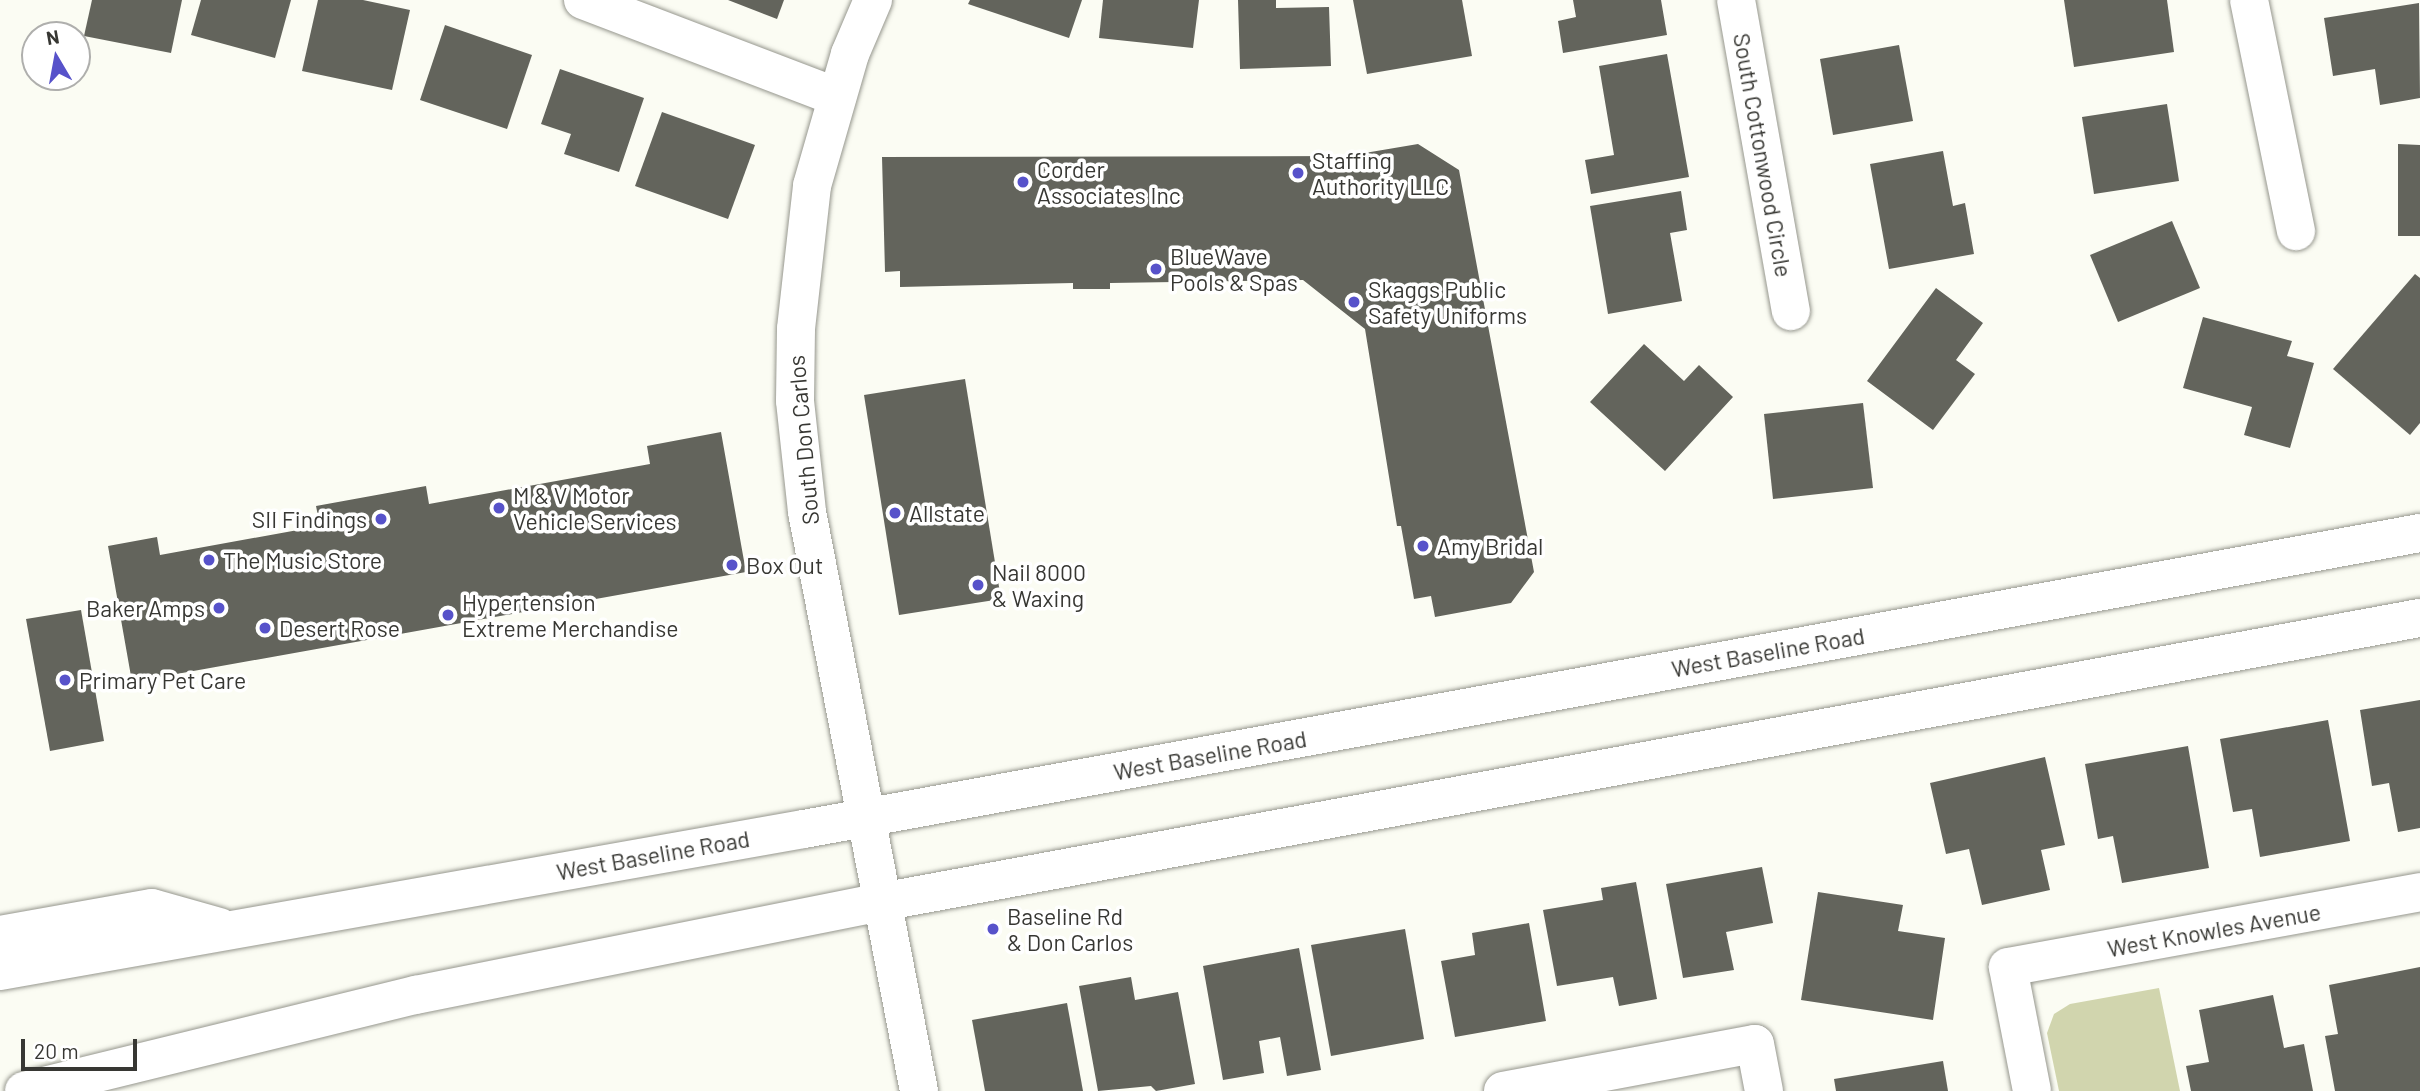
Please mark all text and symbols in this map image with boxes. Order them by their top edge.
north arrow [21,21,91,91]
text: N [44,24,61,49]
street label: South Cottonwood Circle [1728,31,1798,279]
place label: Staffing Authority LLC [1312,146,1449,200]
place label: Corder Associates Inc [1037,155,1181,209]
marker: Staffing Authority LLC [1290,165,1306,181]
marker: Corder Associates Inc [1015,174,1031,190]
place label: BlueWave Pools & Spas [1170,242,1298,296]
marker: BlueWave Pools & Spas [1148,261,1164,277]
place label: Skaggs Public Safety Uniforms [1368,275,1527,329]
marker: Skaggs Public Safety Uniforms [1346,294,1362,310]
street label: South Don Carlos [782,354,824,526]
place label: M & V Motor Vehicle Services [513,481,677,535]
place label: Allstate [909,499,985,527]
marker: M & V Motor Vehicle Services [491,500,507,516]
place label: SII Findings [252,505,367,533]
marker: Allstate [887,505,903,521]
marker: SII Findings [373,511,389,527]
place label: Amy Bridal [1437,532,1543,560]
marker: Amy Bridal [1415,538,1431,554]
place label: The Music Store [223,546,382,574]
place label: Box Out [746,551,823,579]
marker: The Music Store [201,552,217,568]
marker: Box Out [724,557,740,573]
place label: Nail 8000 & Waxing [992,558,1086,612]
marker: Nail 8000 & Waxing [970,577,986,593]
place label: Hypertension Extreme Merchandise [462,588,679,642]
place label: Baker Amps [86,594,205,622]
marker: Baker Amps [211,600,227,616]
marker: Hypertension Extreme Merchandise [440,607,456,623]
place label: Desert Rose [279,614,400,642]
marker: Desert Rose [257,620,273,636]
street label: West Baseline Road [1669,621,1867,683]
place label: Primary Pet Care [79,666,246,694]
marker: Primary Pet Care [57,672,73,688]
street label: West Baseline Road [1111,724,1309,786]
street label: West Baseline Road [554,824,752,886]
street label: West Knowles Avenue [2105,898,2323,962]
place label: Baseline Rd & Don Carlos [1007,902,1133,956]
marker: Baseline Rd & Don Carlos [985,921,1001,937]
scale bar [24,1024,140,1068]
text: 20 m [34,1038,79,1063]

